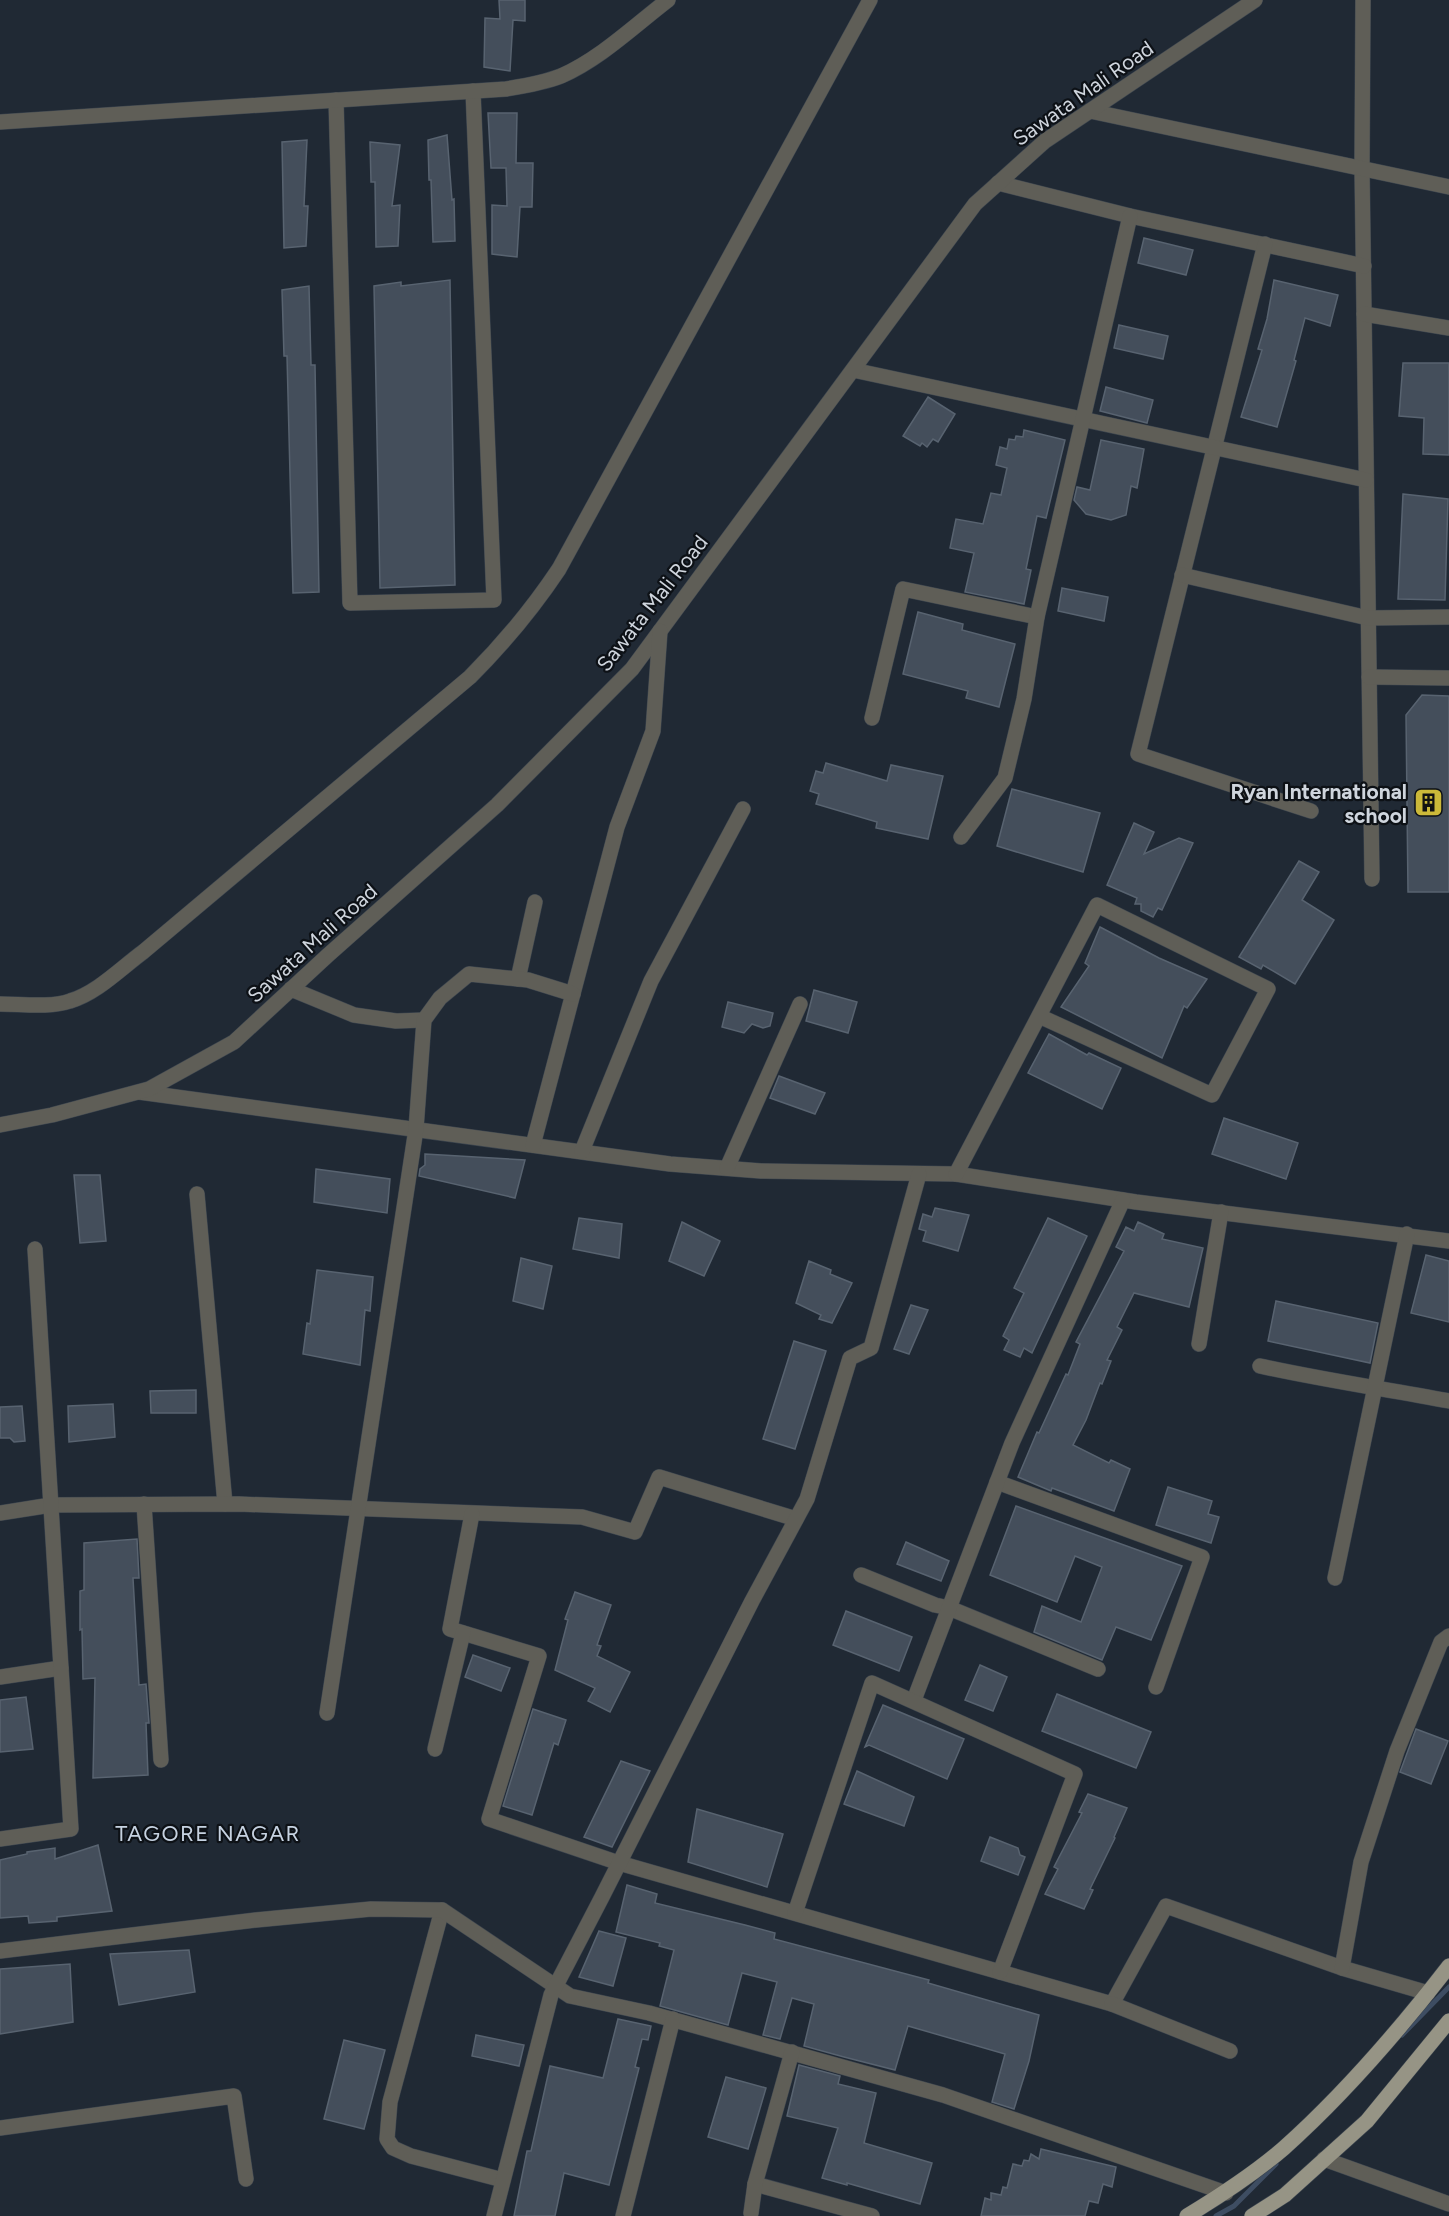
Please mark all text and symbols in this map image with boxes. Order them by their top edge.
street label: Sawata Mali Road [1008,35,1158,151]
street label: Sawata Mali Road [591,530,713,676]
place label: Ryan International school [1231,779,1407,828]
building icon: Ryan International school [1412,787,1444,819]
street label: Sawata Mali Road [242,878,382,1008]
district label: TAGORE NAGAR [115,1820,301,1847]

